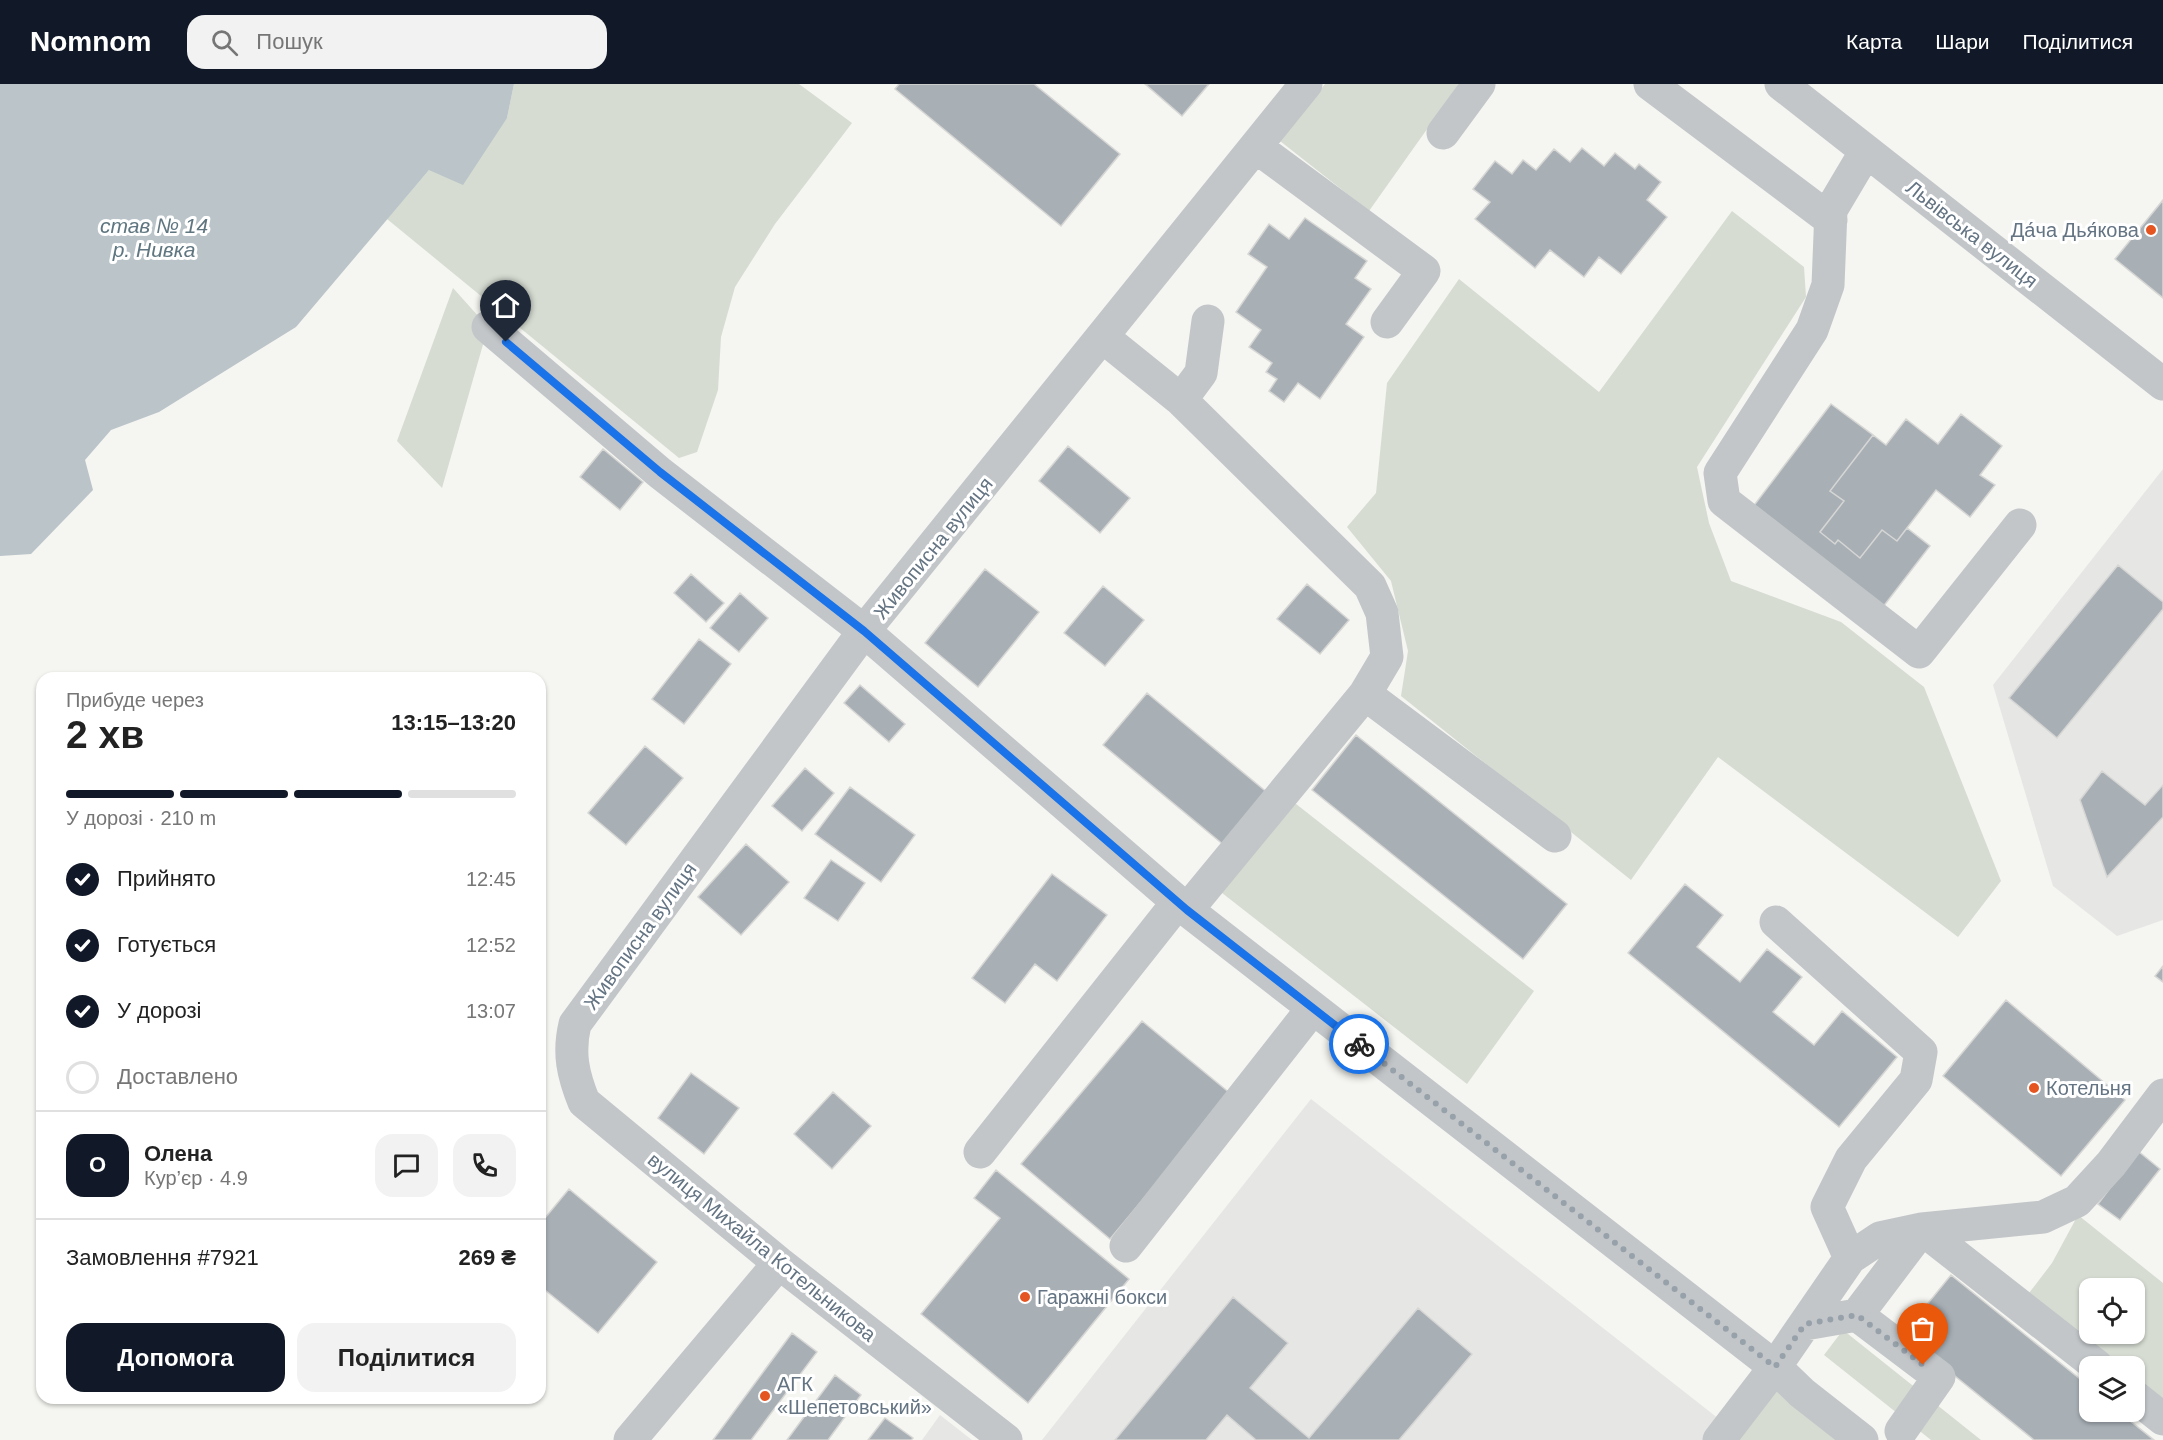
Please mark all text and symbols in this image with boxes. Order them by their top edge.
search box [187,15,607,69]
text: Nomnom [30,26,151,57]
icon: search [208,26,241,59]
text: Пошук [256,29,323,54]
text: Карта [1846,30,1902,53]
text: Шари [1935,30,1990,53]
text: Поділитися [2023,30,2133,53]
street label: Львівська вулиця [1902,176,2042,292]
water label: став № 14 р. Нивка [100,214,208,261]
place label: Да́ча Дья́кова [2011,219,2140,241]
marker: Да́ча Дья́кова [2144,223,2158,237]
pin [480,280,531,342]
icon: home [489,289,522,322]
street label: Живописна вулиця [869,473,997,623]
text: Прибуде через [66,689,204,711]
text: 13:15–13:20 [391,710,516,735]
text: 2 хв [66,713,144,756]
text: У дорозі · 210 m [66,807,216,829]
street label: Живописна вулиця [579,858,701,1014]
icon: check [66,863,99,896]
text: Прийнято [117,866,216,891]
text: 12:45 [466,868,516,890]
icon: check [66,929,99,962]
text: Готується [117,932,216,957]
text: 12:52 [466,934,516,956]
icon: check [66,995,99,1028]
text: У дорозі [117,998,201,1023]
text: 13:07 [466,1000,516,1022]
courier [1329,1014,1389,1074]
icon: bike [1343,1028,1376,1061]
text: Доставлено [117,1064,238,1089]
place label: Котельня [2046,1077,2132,1099]
marker: Котельня [2027,1081,2041,1095]
button: chat [375,1134,438,1197]
button: phone [453,1134,516,1197]
text: Олена [144,1141,212,1166]
street label: вулиця Михайла Котельникова [644,1148,881,1346]
text: О [89,1152,106,1177]
text: Кур’єр · 4.9 [144,1167,248,1189]
text: Замовлення #7921 [66,1245,259,1270]
text: 269 ₴ [459,1245,516,1270]
map controls [2079,1278,2145,1422]
button: locate [2079,1278,2145,1344]
place label: Гаражні бокси [1037,1286,1167,1308]
marker: Гаражні бокси [1018,1290,1032,1304]
pin [1897,1303,1948,1365]
icon: bag [1906,1312,1939,1345]
button: Допомога [66,1323,285,1392]
button: Поділитися [297,1323,516,1392]
button: layers [2079,1356,2145,1422]
place label: АГК «Шепетовський» [777,1373,932,1418]
marker: АГК «Шепетовський» [758,1389,772,1403]

